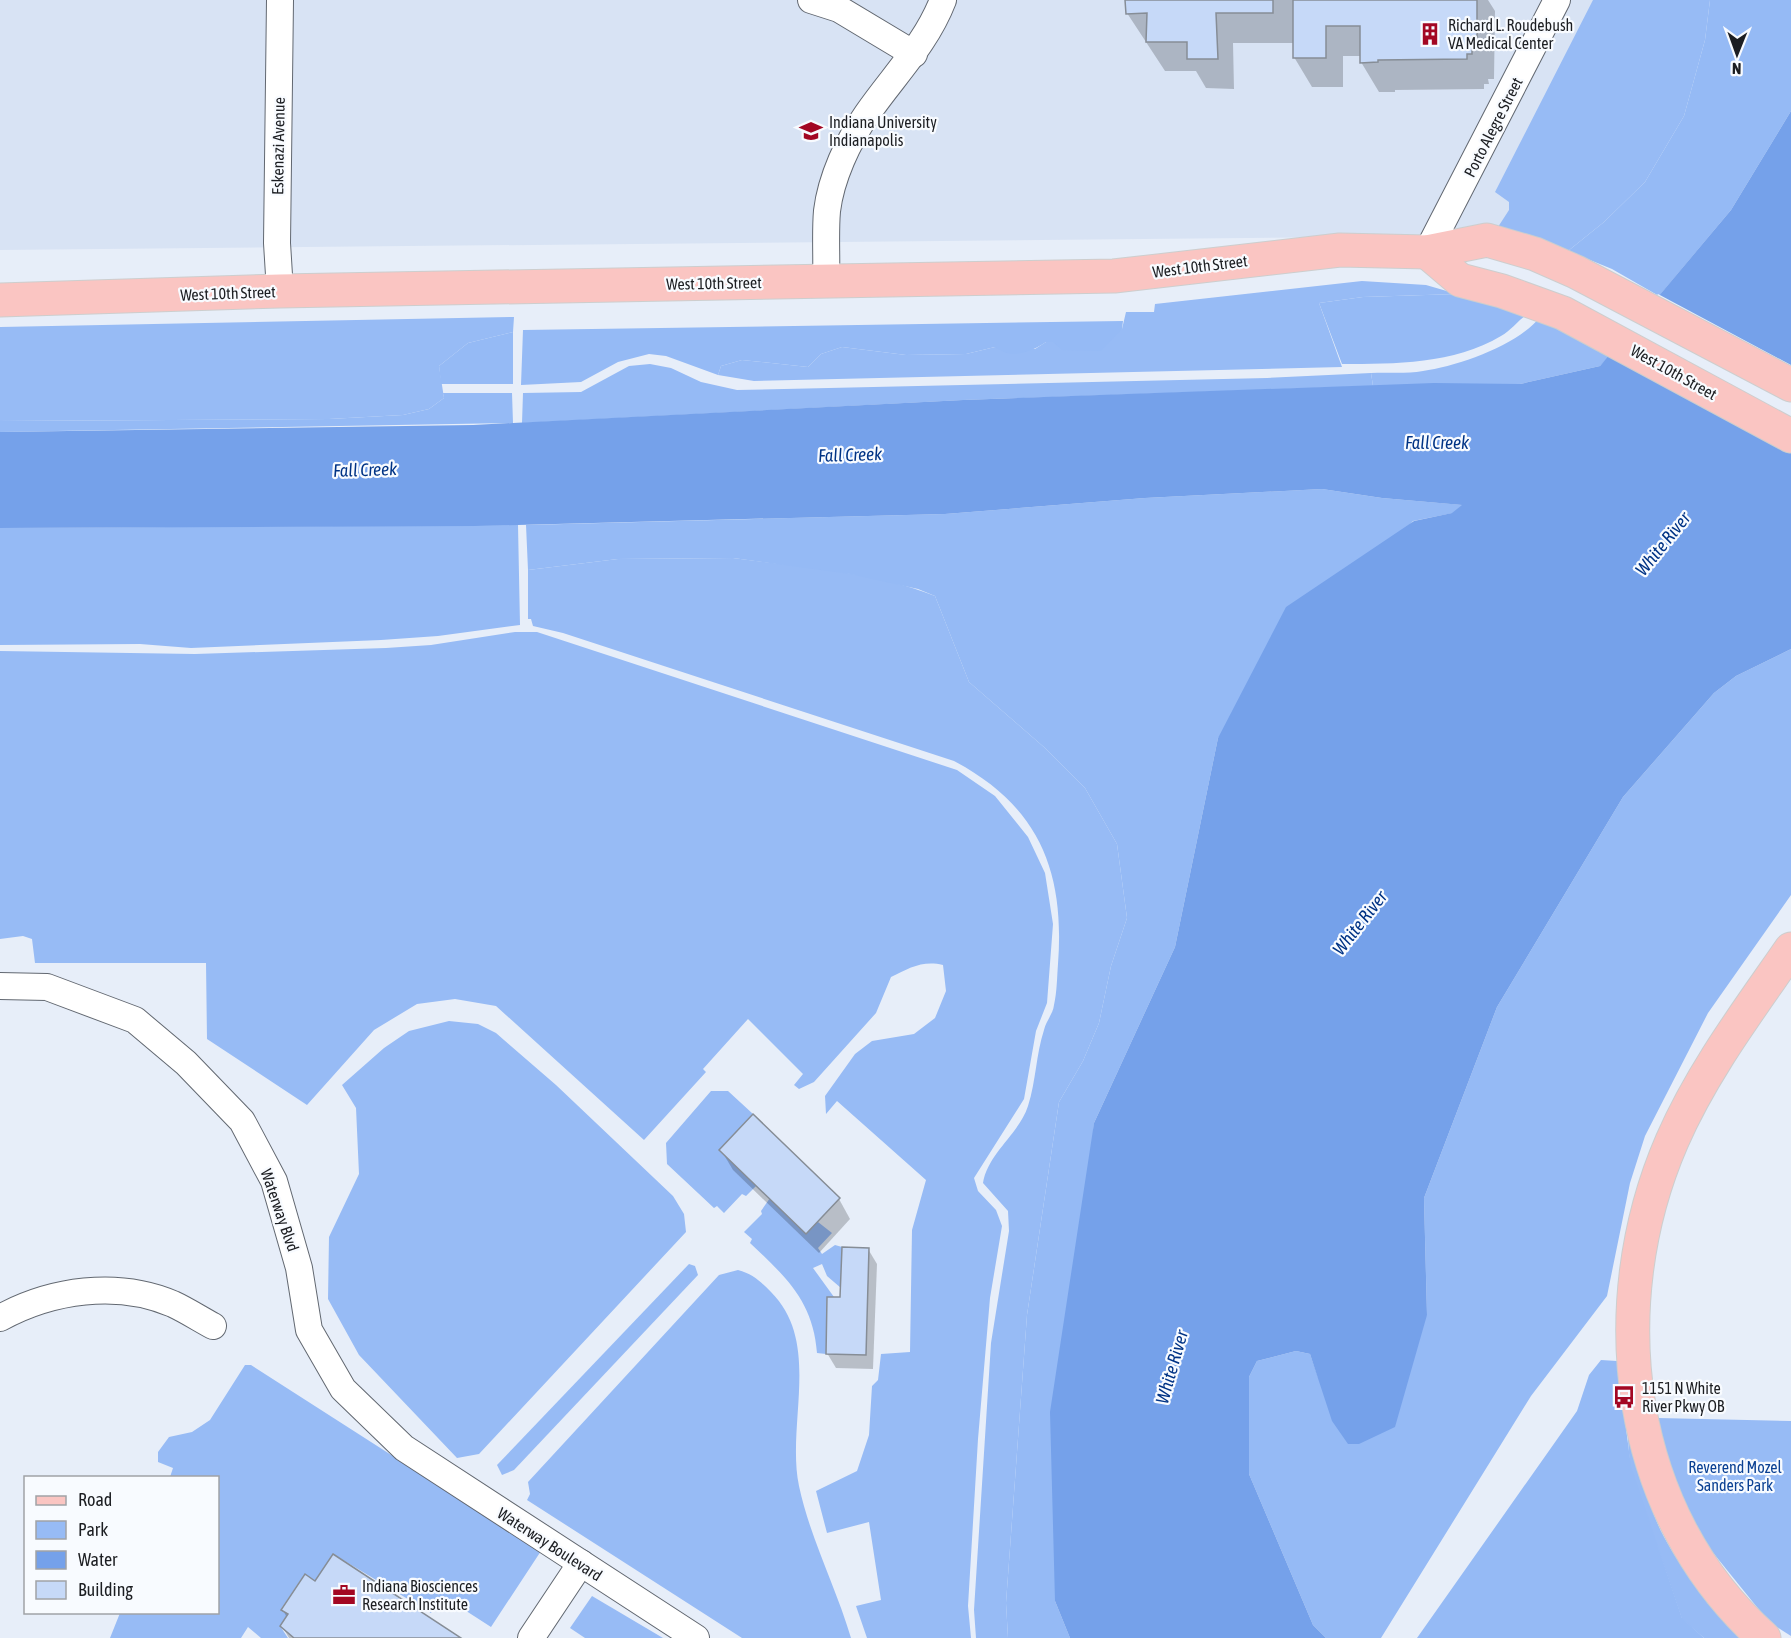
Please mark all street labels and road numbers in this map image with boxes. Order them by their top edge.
street label: Porto Alegre Street [1460,74,1527,180]
street label: Eskenazi Avenue [268,97,288,195]
street label: West 10th Street [1151,251,1249,281]
street label: West 10th Street [666,273,762,293]
street label: West 10th Street [180,282,276,304]
street label: West 10th Street [1628,341,1720,403]
street label: Waterway Blvd [256,1166,303,1254]
street label: Waterway Boulevard [494,1504,606,1585]

